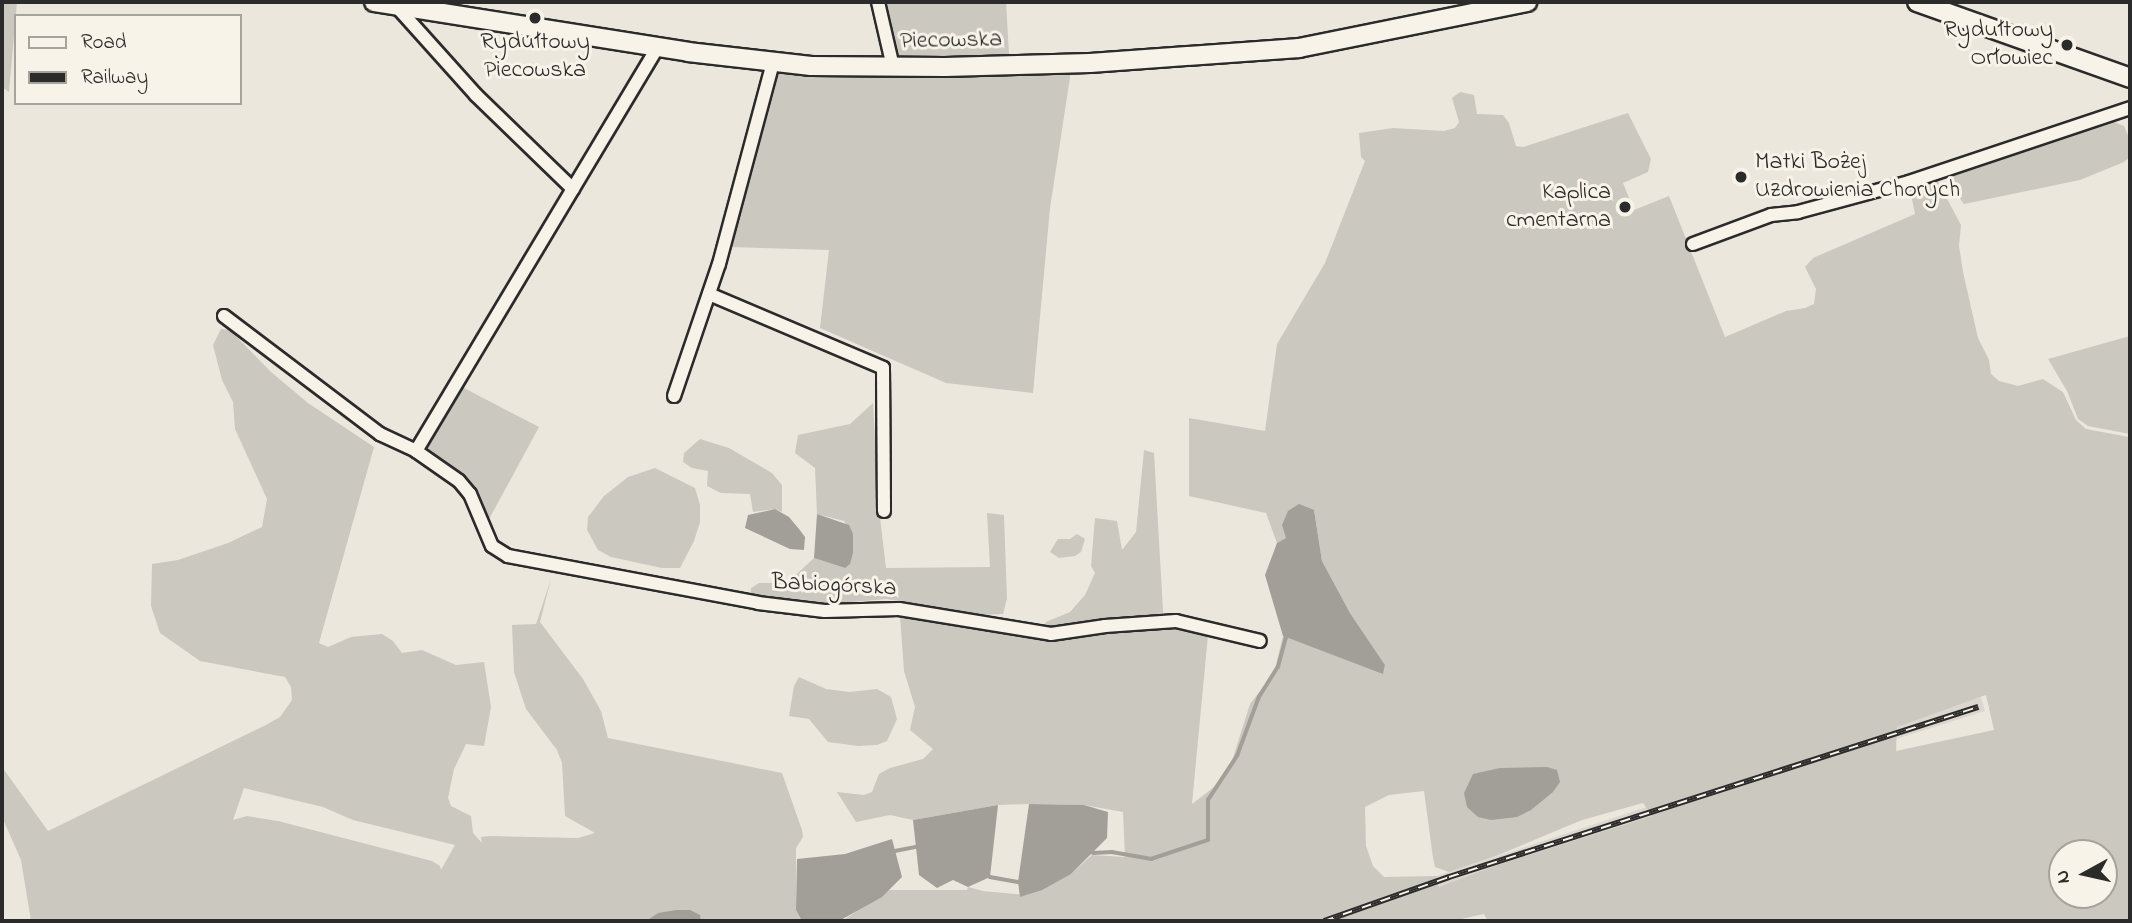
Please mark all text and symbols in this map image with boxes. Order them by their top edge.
marker: Rydułtowy Piecowska [527,10,543,26]
legend [14,14,242,105]
place label: Rydułtowy Orłowiec [1943,17,2053,73]
street label: Piecowska [900,26,1002,56]
text: Road [81,28,127,58]
place label: Rydułtowy Piecowska [480,29,590,85]
marker: Rydułtowy Orłowiec [2059,37,2075,53]
text: Railway [81,63,148,93]
place label: Matki Bożej Uzdrowienia Chorych [1755,149,1960,205]
marker: Matki Bożej Uzdrowienia Chorych [1733,169,1749,185]
place label: Kaplica cmentarna [1506,179,1611,235]
marker: Kaplica cmentarna [1617,199,1633,215]
street label: Babiogórska [771,568,897,604]
north arrow [2048,839,2118,909]
text: N [2049,868,2078,885]

